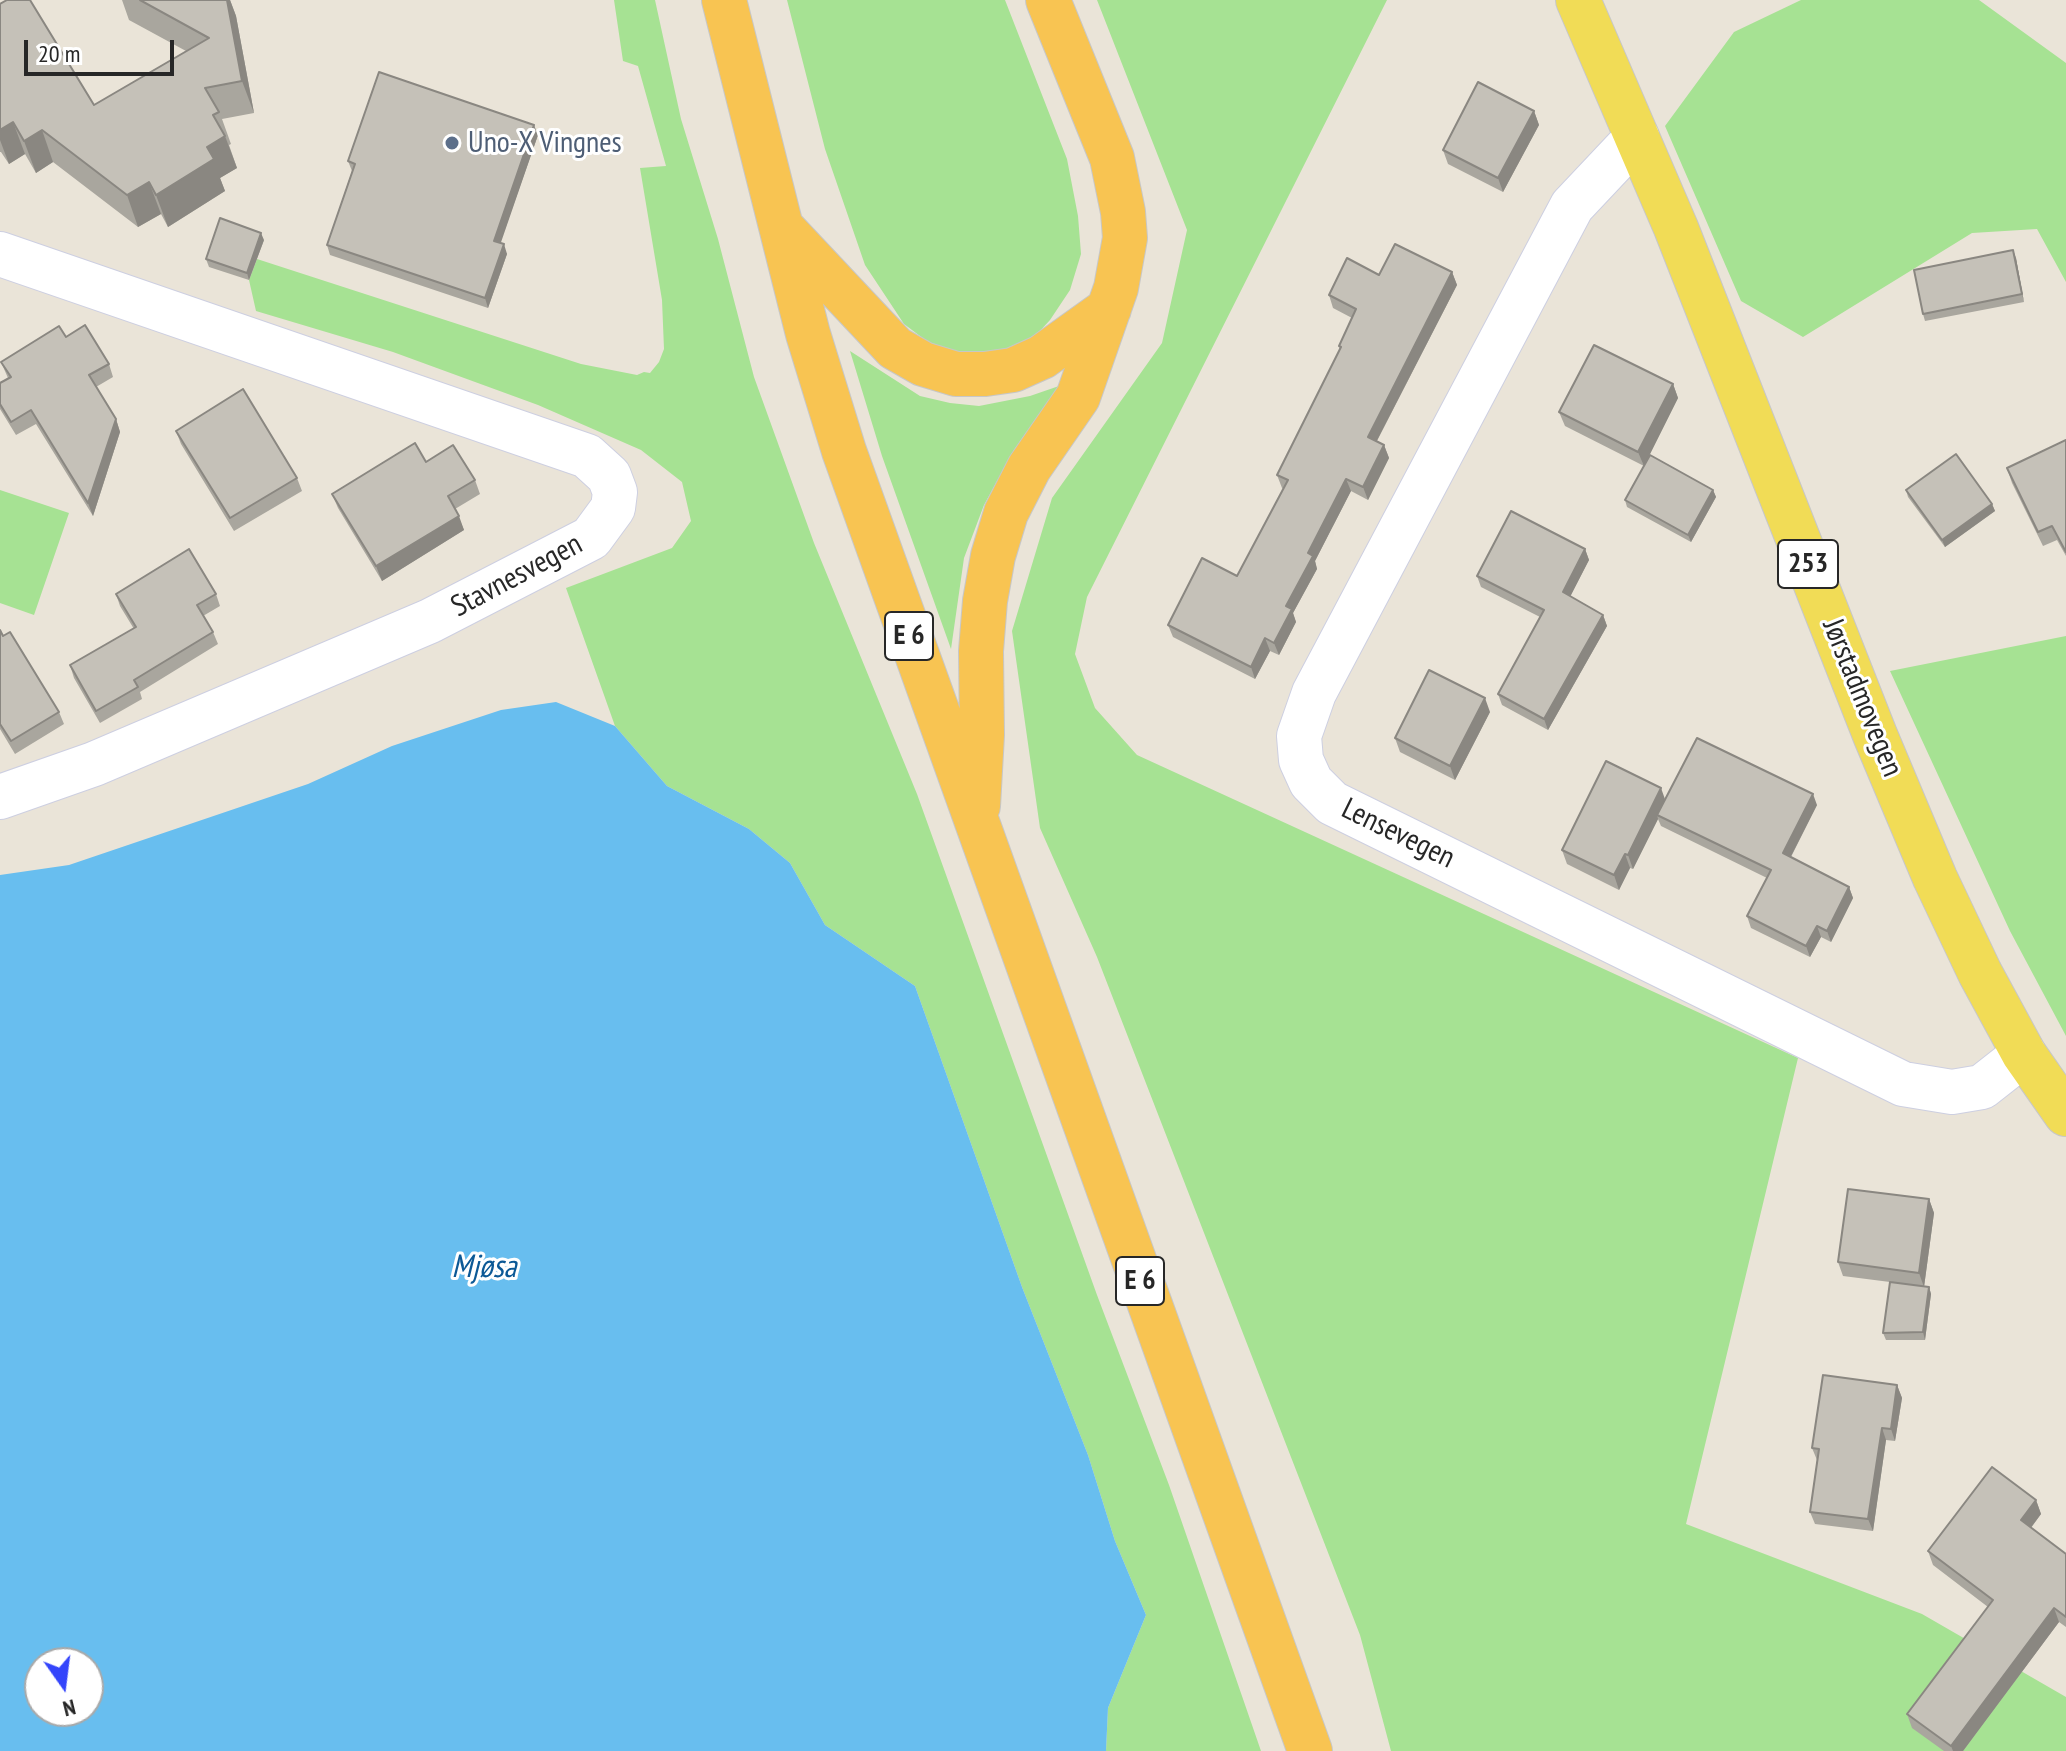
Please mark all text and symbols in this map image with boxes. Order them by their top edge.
scale bar [28,24,178,74]
text: 20 m [38,38,80,69]
place label: Uno-X Vingnes [468,125,622,161]
marker: Uno-X Vingnes [443,134,461,152]
street label: Stavnesvegen [446,527,588,625]
road number: 253 [1778,540,1838,588]
road number: E 6 [885,612,933,660]
street label: Jørstadmovegen [1814,614,1910,782]
street label: Lensevegen [1336,791,1460,877]
water label: Mjøsa [452,1249,516,1287]
road number: E 6 [1116,1257,1164,1305]
north arrow [24,1647,104,1727]
text: N [60,1693,78,1723]

